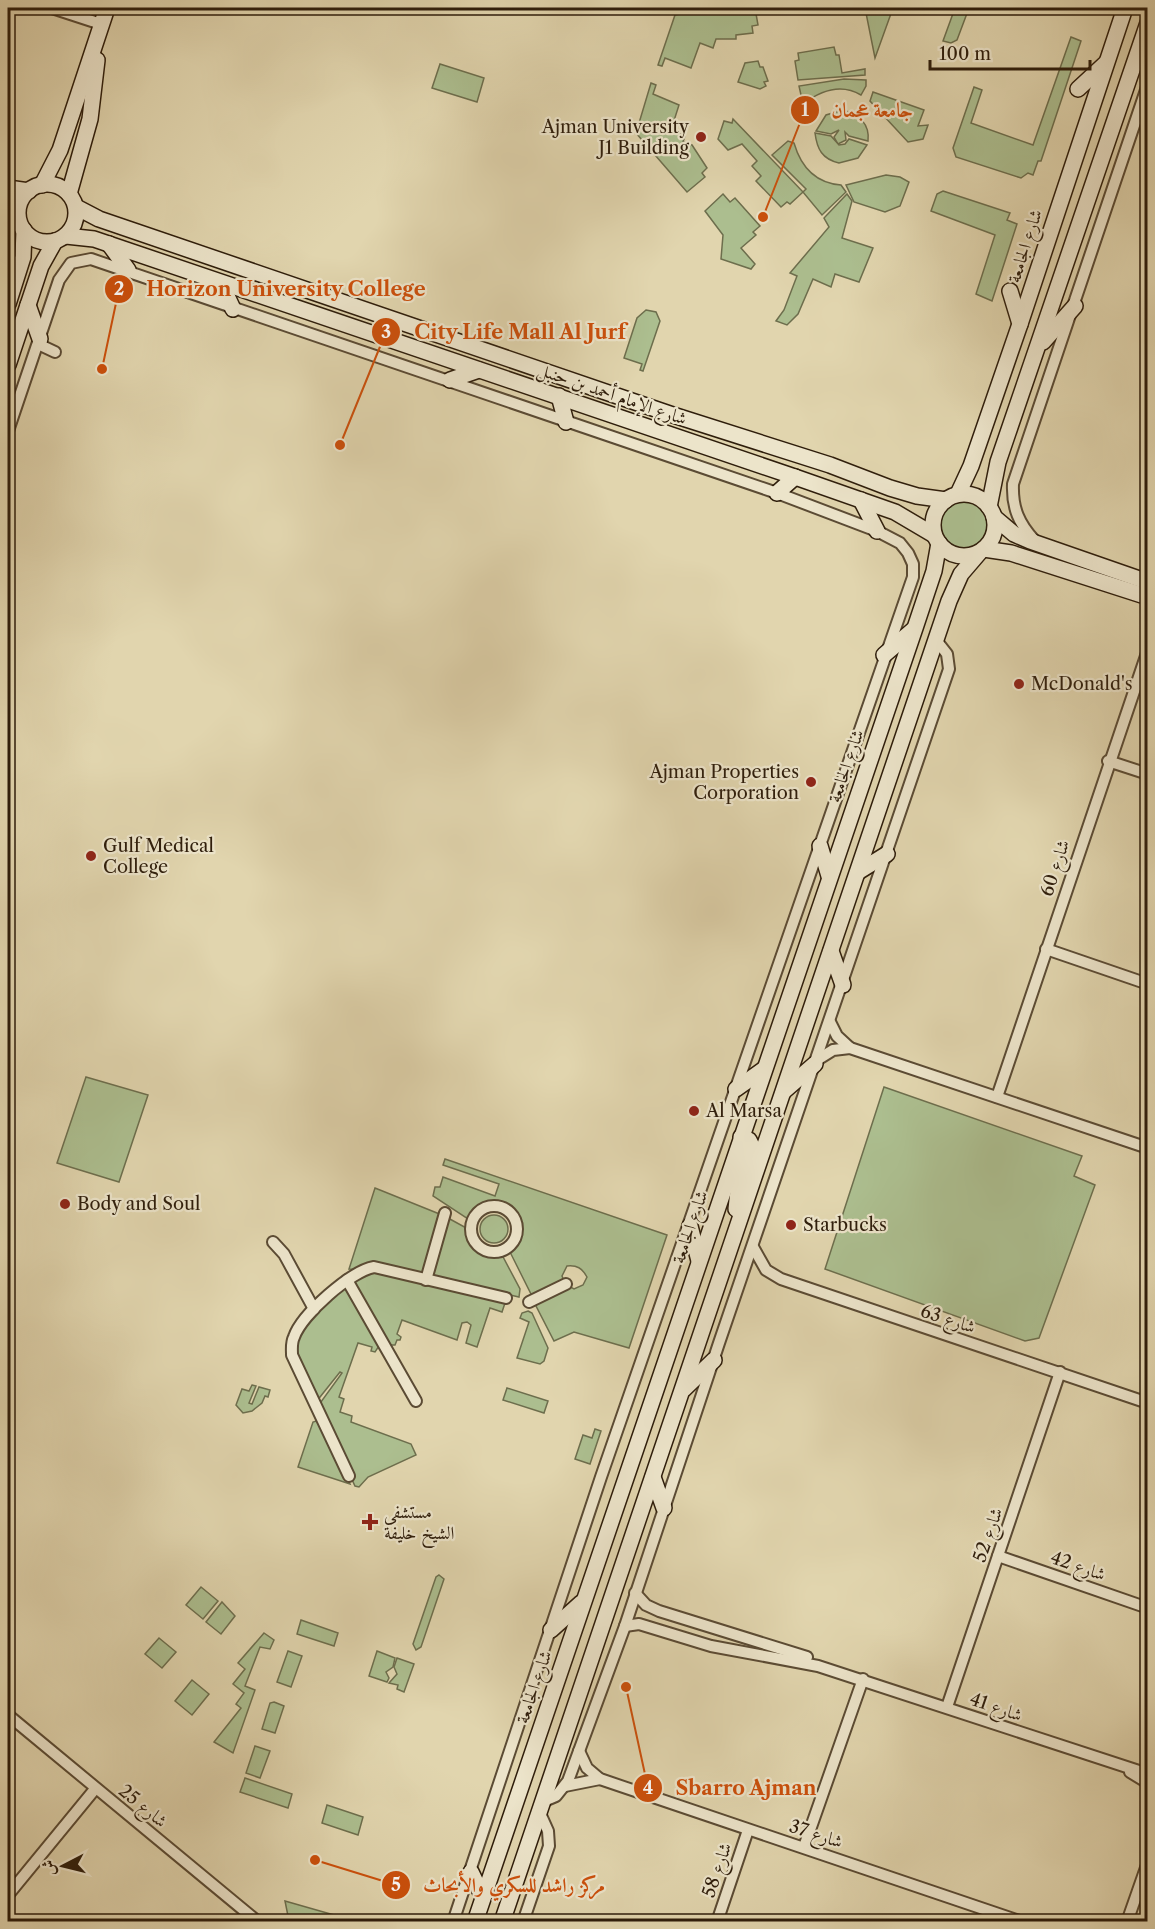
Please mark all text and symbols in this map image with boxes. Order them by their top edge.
scale bar [930,33,1090,71]
text: 100 m [939,43,991,65]
callout: جامعة عجمان [790,91,925,129]
text: جامعة عجمان [831,98,913,122]
text: 1 [801,99,809,121]
place label: Ajman University J1 Building [541,116,690,159]
marker: Ajman University J1 Building [694,130,708,144]
street label: شارع الجامعة [1003,207,1051,287]
callout: Horizon University College [104,270,438,308]
text: Horizon University College [146,277,426,301]
text: 2 [114,278,124,300]
callout: City Life Mall Al Jurf [371,313,638,351]
text: City Life Mall Al Jurf [414,320,628,344]
text: 3 [381,321,391,343]
street label: شارع الإمام أحمد بن حنبل [533,356,690,435]
place label: McDonald's [1031,673,1133,695]
marker: McDonald's [1012,677,1026,691]
street label: شارع الجامعة [823,727,873,807]
place label: Ajman Properties Corporation [648,761,799,804]
marker: Ajman Properties Corporation [804,775,818,789]
place label: Gulf Medical College [103,835,214,878]
street label: شارع 60 [1036,837,1078,900]
marker: Gulf Medical College [84,849,98,863]
place label: Al Marsa [705,1100,782,1122]
marker: Al Marsa [687,1104,701,1118]
street label: شارع الجامعة [667,1188,717,1268]
place label: Body and Soul [77,1193,200,1215]
marker: Body and Soul [58,1197,72,1211]
place label: Starbucks [803,1214,887,1236]
marker: Starbucks [784,1218,798,1232]
street label: شارع 63 [916,1300,978,1342]
place label: مستشفى الشيخ خليفة [384,1501,455,1549]
street label: شارع 52 [968,1505,1011,1566]
marker: مستشفى الشيخ خليفة [361,1513,379,1531]
street label: شارع 42 [1046,1546,1108,1589]
street label: شارع الجامعة [511,1648,561,1728]
street label: شارع 41 [966,1688,1025,1730]
callout: Sbarro Ajman [633,1769,828,1807]
text: Sbarro Ajman [676,1776,817,1800]
text: 4 [643,1777,653,1799]
street label: شارع 25 [112,1780,172,1835]
street label: شارع 37 [785,1815,845,1857]
north arrow [33,1836,93,1896]
street label: شارع 58 [697,1840,740,1902]
text: ش [37,1859,59,1877]
callout: مركز راشد للسكري والأبحاث [381,1866,617,1904]
text: مركز راشد للسكري والأبحاث [423,1870,605,1902]
text: 5 [391,1874,401,1896]

